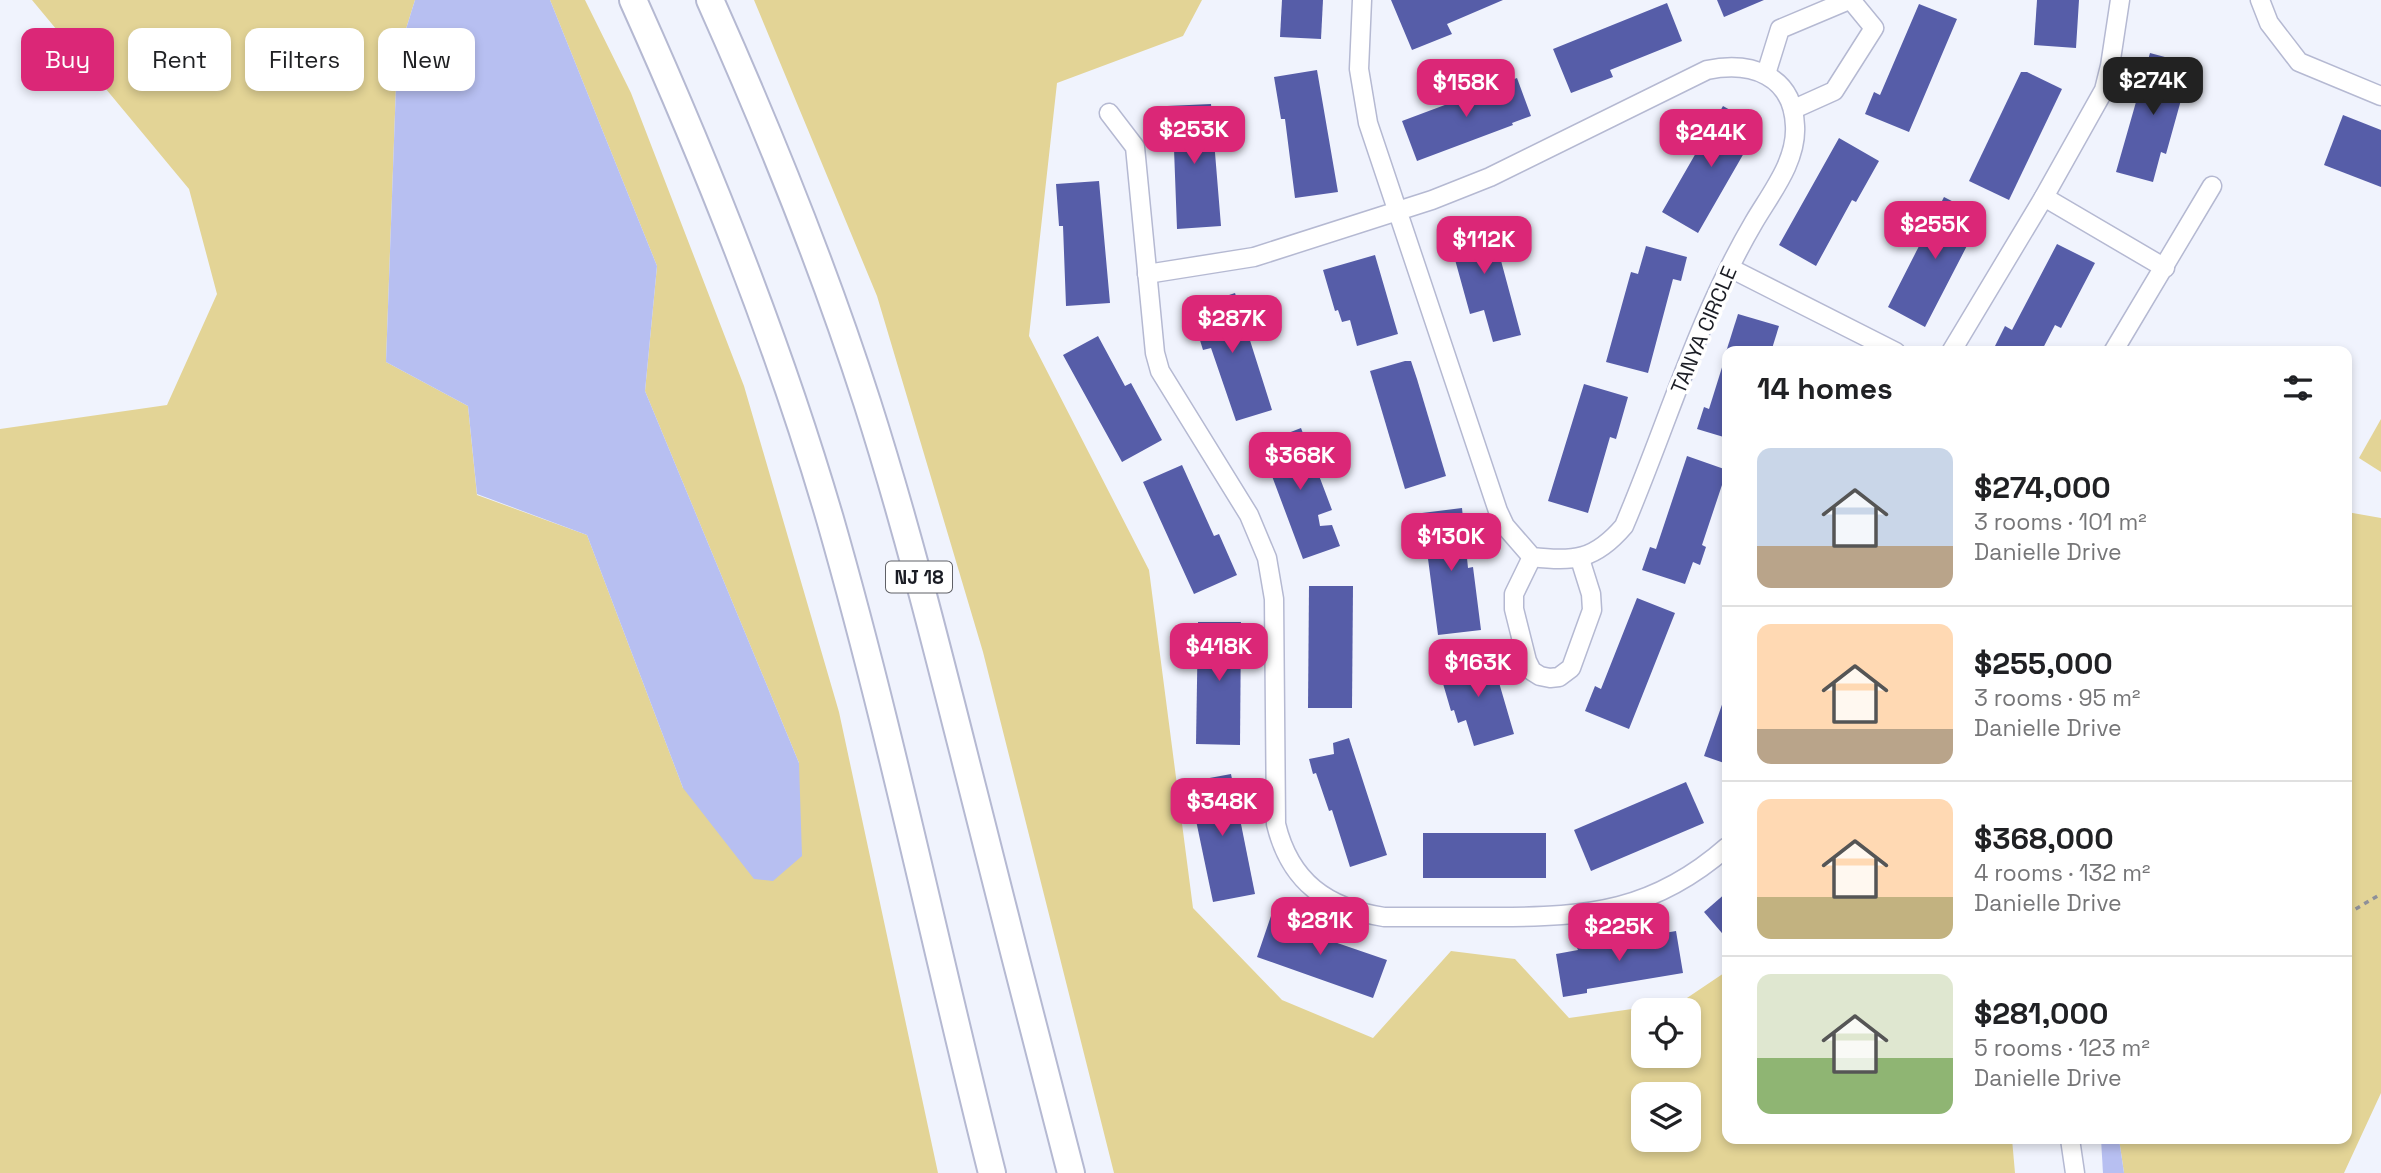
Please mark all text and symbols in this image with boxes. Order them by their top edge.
chip: Buy [21,28,114,91]
chip: Rent [128,28,231,91]
chip: Filters [245,28,364,91]
chip: New [378,28,475,91]
pin: $274K [2104,58,2202,117]
pin: $158K [1417,60,1515,119]
text: $274K [2119,65,2187,95]
text: $158K [1433,67,1499,97]
pin: $253K [1145,106,1243,166]
pin: $244K [1662,110,1760,169]
text: $253K [1159,114,1229,144]
text: $244K [1676,117,1746,147]
pin: $255K [1886,202,1984,261]
text: $255K [1900,209,1970,239]
pin: $112K [1435,216,1533,276]
text: $112K [1453,224,1515,254]
street label: TANYA CIRCLE [1665,262,1743,398]
pin: $287K [1183,296,1281,355]
text: $287K [1198,303,1266,333]
text: 14 homes [1757,369,1893,408]
icon: filters [2279,369,2317,407]
pin: $368K [1251,433,1349,492]
text: $368K [1265,440,1335,470]
text: $274,000 [1974,468,2111,507]
icon: home [1813,476,1897,560]
text: 3 rooms · 101 m² [1974,507,2147,537]
pin: $130K [1402,514,1500,573]
text: $130K [1417,521,1485,551]
text: Danielle Drive [1974,537,2122,567]
road number: NJ 18 [886,562,952,592]
pin: $418K [1170,624,1268,683]
text: $418K [1186,631,1252,661]
pin: $163K [1429,640,1527,699]
text: $255,000 [1974,644,2113,683]
text: $163K [1445,647,1511,677]
icon: home [1813,652,1897,736]
text: 3 rooms · 95 m² [1974,683,2140,713]
text: Danielle Drive [1974,713,2122,743]
pin: $348K [1173,778,1271,838]
text: $348K [1187,786,1257,816]
text: $368,000 [1974,819,2114,858]
icon: home [1813,827,1897,911]
text: 4 rooms · 132 m² [1974,858,2150,888]
text: Danielle Drive [1974,888,2122,918]
pin: $281K [1271,898,1369,957]
pin: $225K [1570,904,1668,963]
text: $281K [1287,905,1353,935]
text: $225K [1584,911,1654,941]
text: $281,000 [1974,994,2108,1033]
map controls [1631,998,1701,1152]
button: locate [1631,998,1701,1068]
icon: home [1813,1002,1897,1086]
text: 5 rooms · 123 m² [1974,1033,2150,1063]
text: Danielle Drive [1974,1063,2122,1093]
button: layers [1631,1082,1701,1152]

